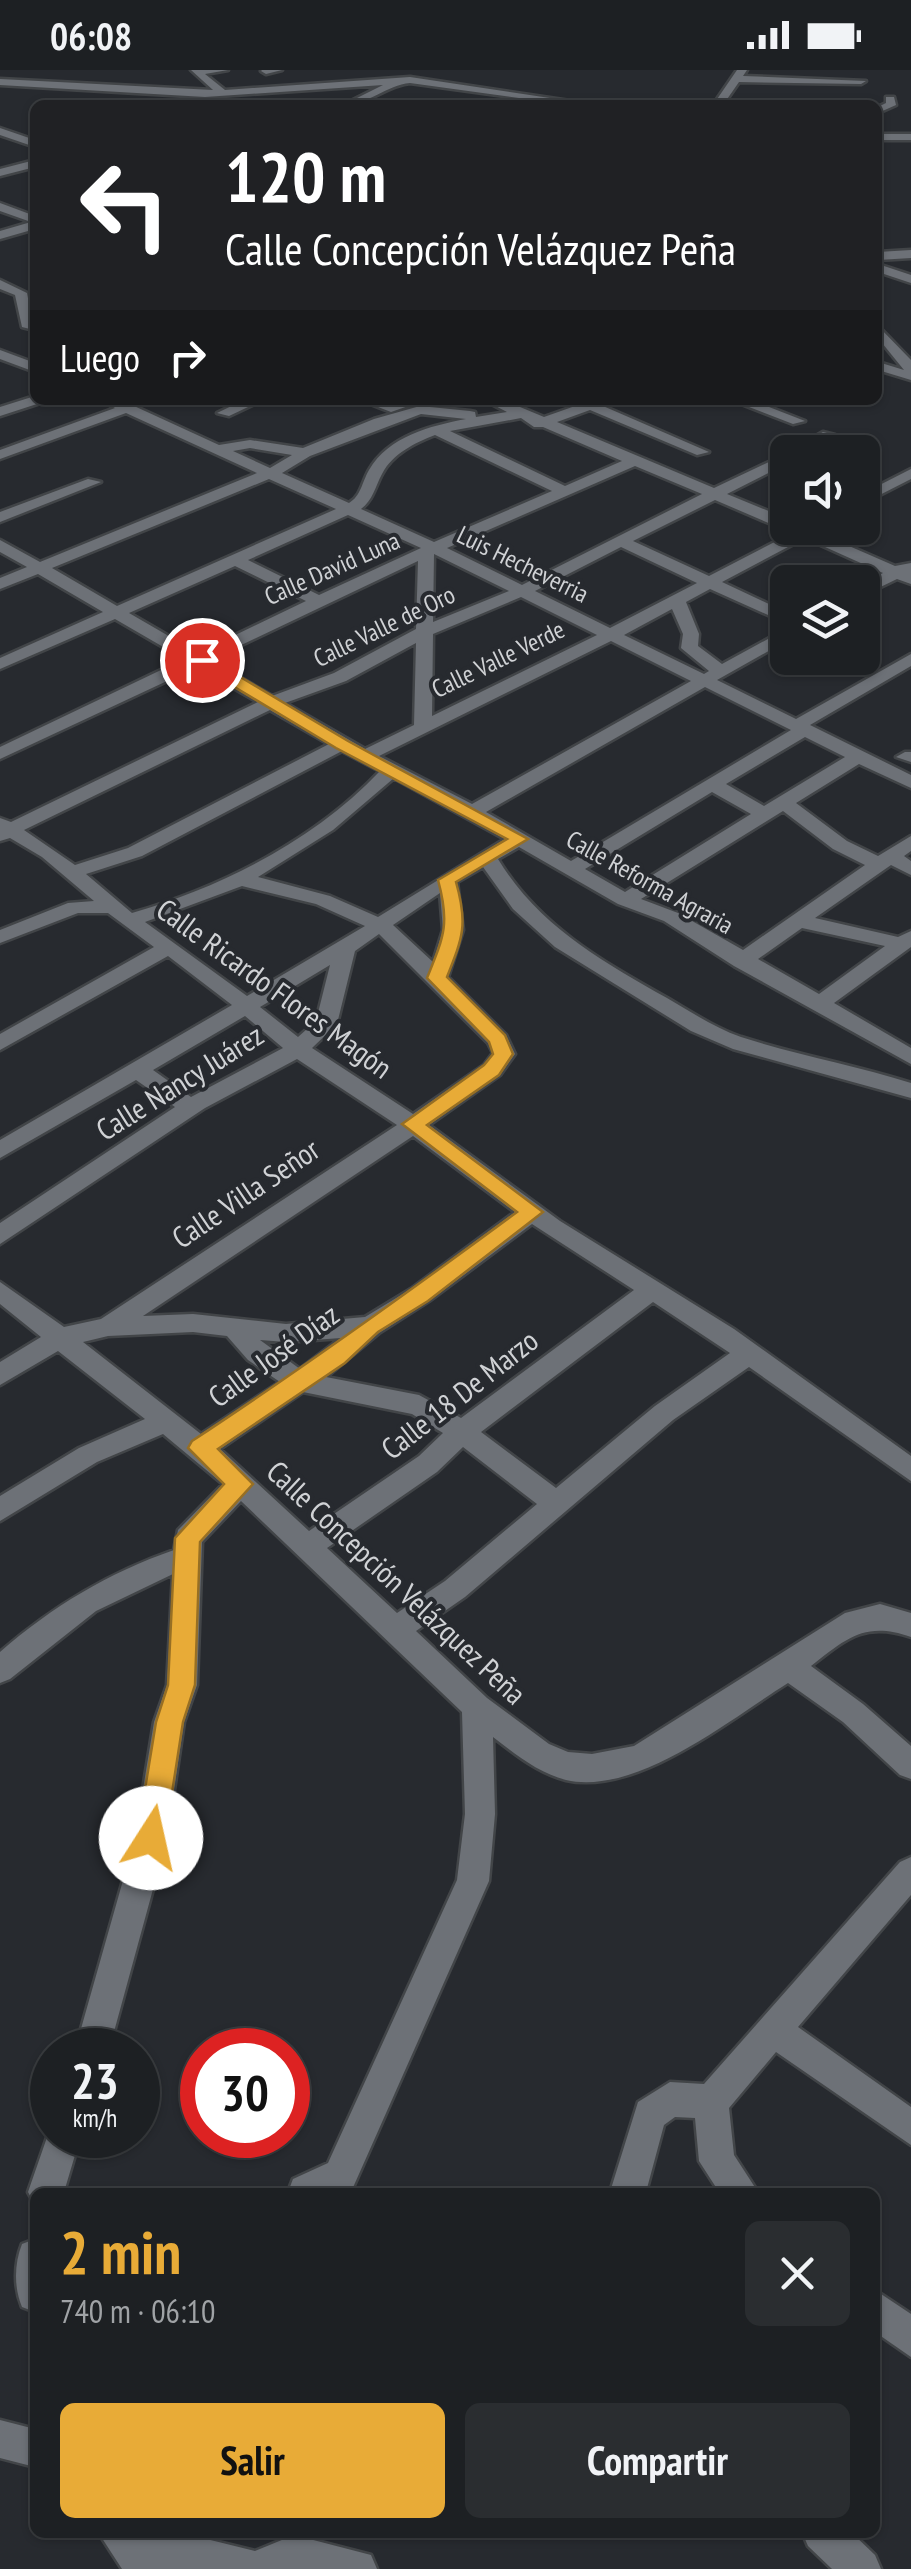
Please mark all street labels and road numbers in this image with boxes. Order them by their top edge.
street label: Luis Hecheverria [452,518,594,610]
street label: Calle David Luna [259,524,405,612]
street label: Calle Valle de Oro [308,578,460,674]
street label: Calle Valle Verde [426,613,570,705]
street label: Calle Reforma Agraria [561,823,739,941]
street label: Calle Ricardo Flores Magón [149,889,400,1086]
street label: Calle Nancy Juárez [88,1015,270,1149]
street label: Calle Villa Señor [164,1129,327,1256]
street label: Calle José Díaz [200,1294,346,1415]
street label: Calle 18 De Marzo [373,1320,545,1467]
street label: Calle Concepción Velázquez Peña [259,1451,535,1712]

